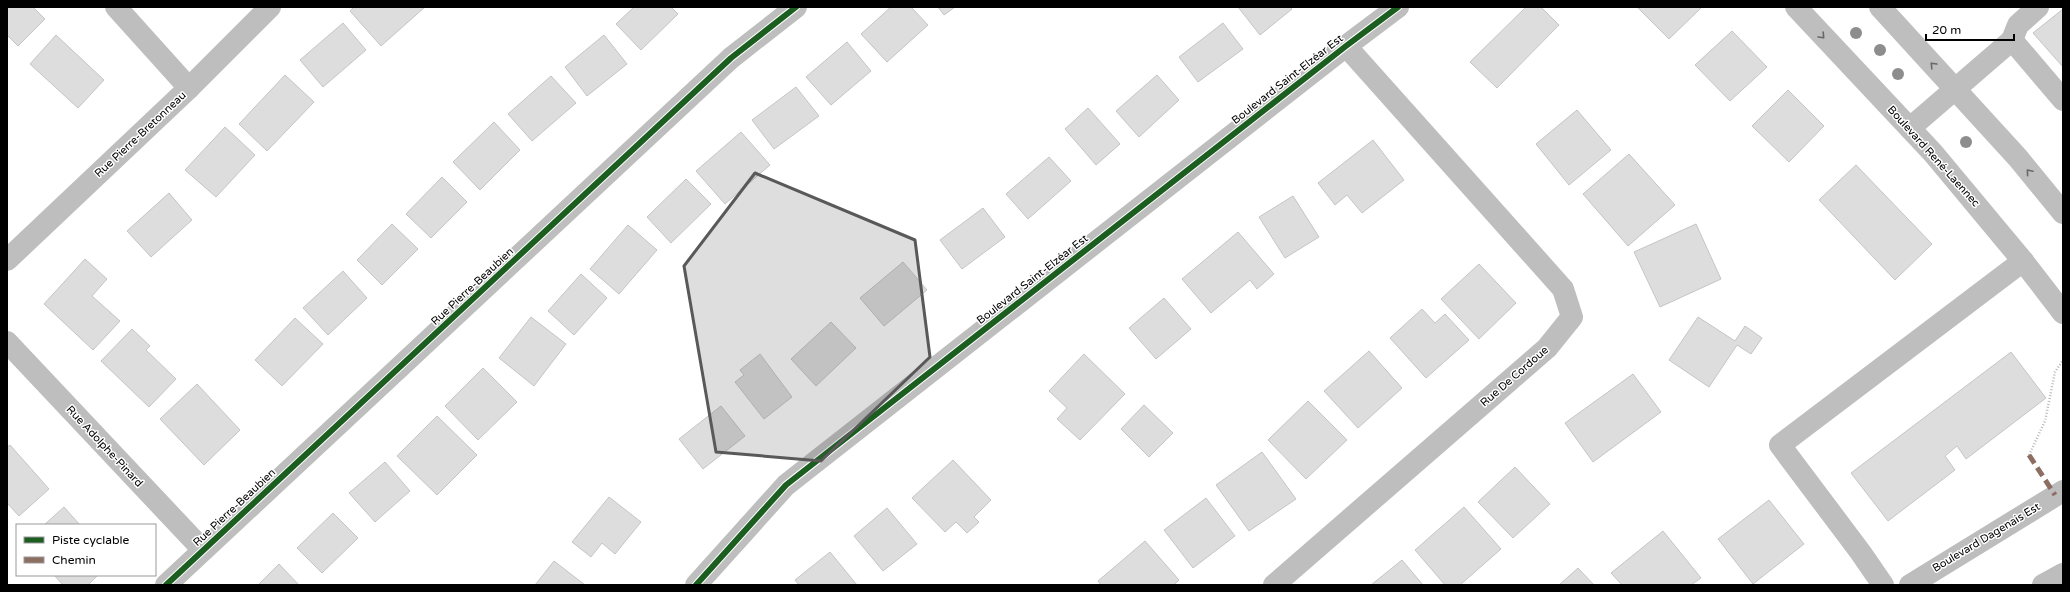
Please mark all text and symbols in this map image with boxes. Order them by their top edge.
scale bar [1926,16,2014,42]
text: 20 m [1932,23,1961,37]
one-way arrow [1818,31,1825,38]
street label: Boulevard Saint-Elzéar Est [1229,32,1346,127]
one-way arrow [1931,62,1938,69]
street label: Rue Pierre-Bretonneau [92,89,189,180]
street label: Boulevard René-Laennec [1885,103,1982,210]
one-way arrow [2027,169,2034,176]
street label: Boulevard Saint-Elzéar Est [974,232,1091,327]
street label: Rue Pierre-Beaubien [428,245,516,328]
street label: Rue De Cordoue [1478,343,1551,409]
street label: Rue Adolphe-Pinard [64,403,146,490]
street label: Rue Pierre-Beaubien [190,466,278,549]
street label: Boulevard Dagenais Est [1930,500,2042,575]
legend [16,524,156,576]
text: Piste cyclable [52,533,130,547]
text: Chemin [52,553,96,567]

